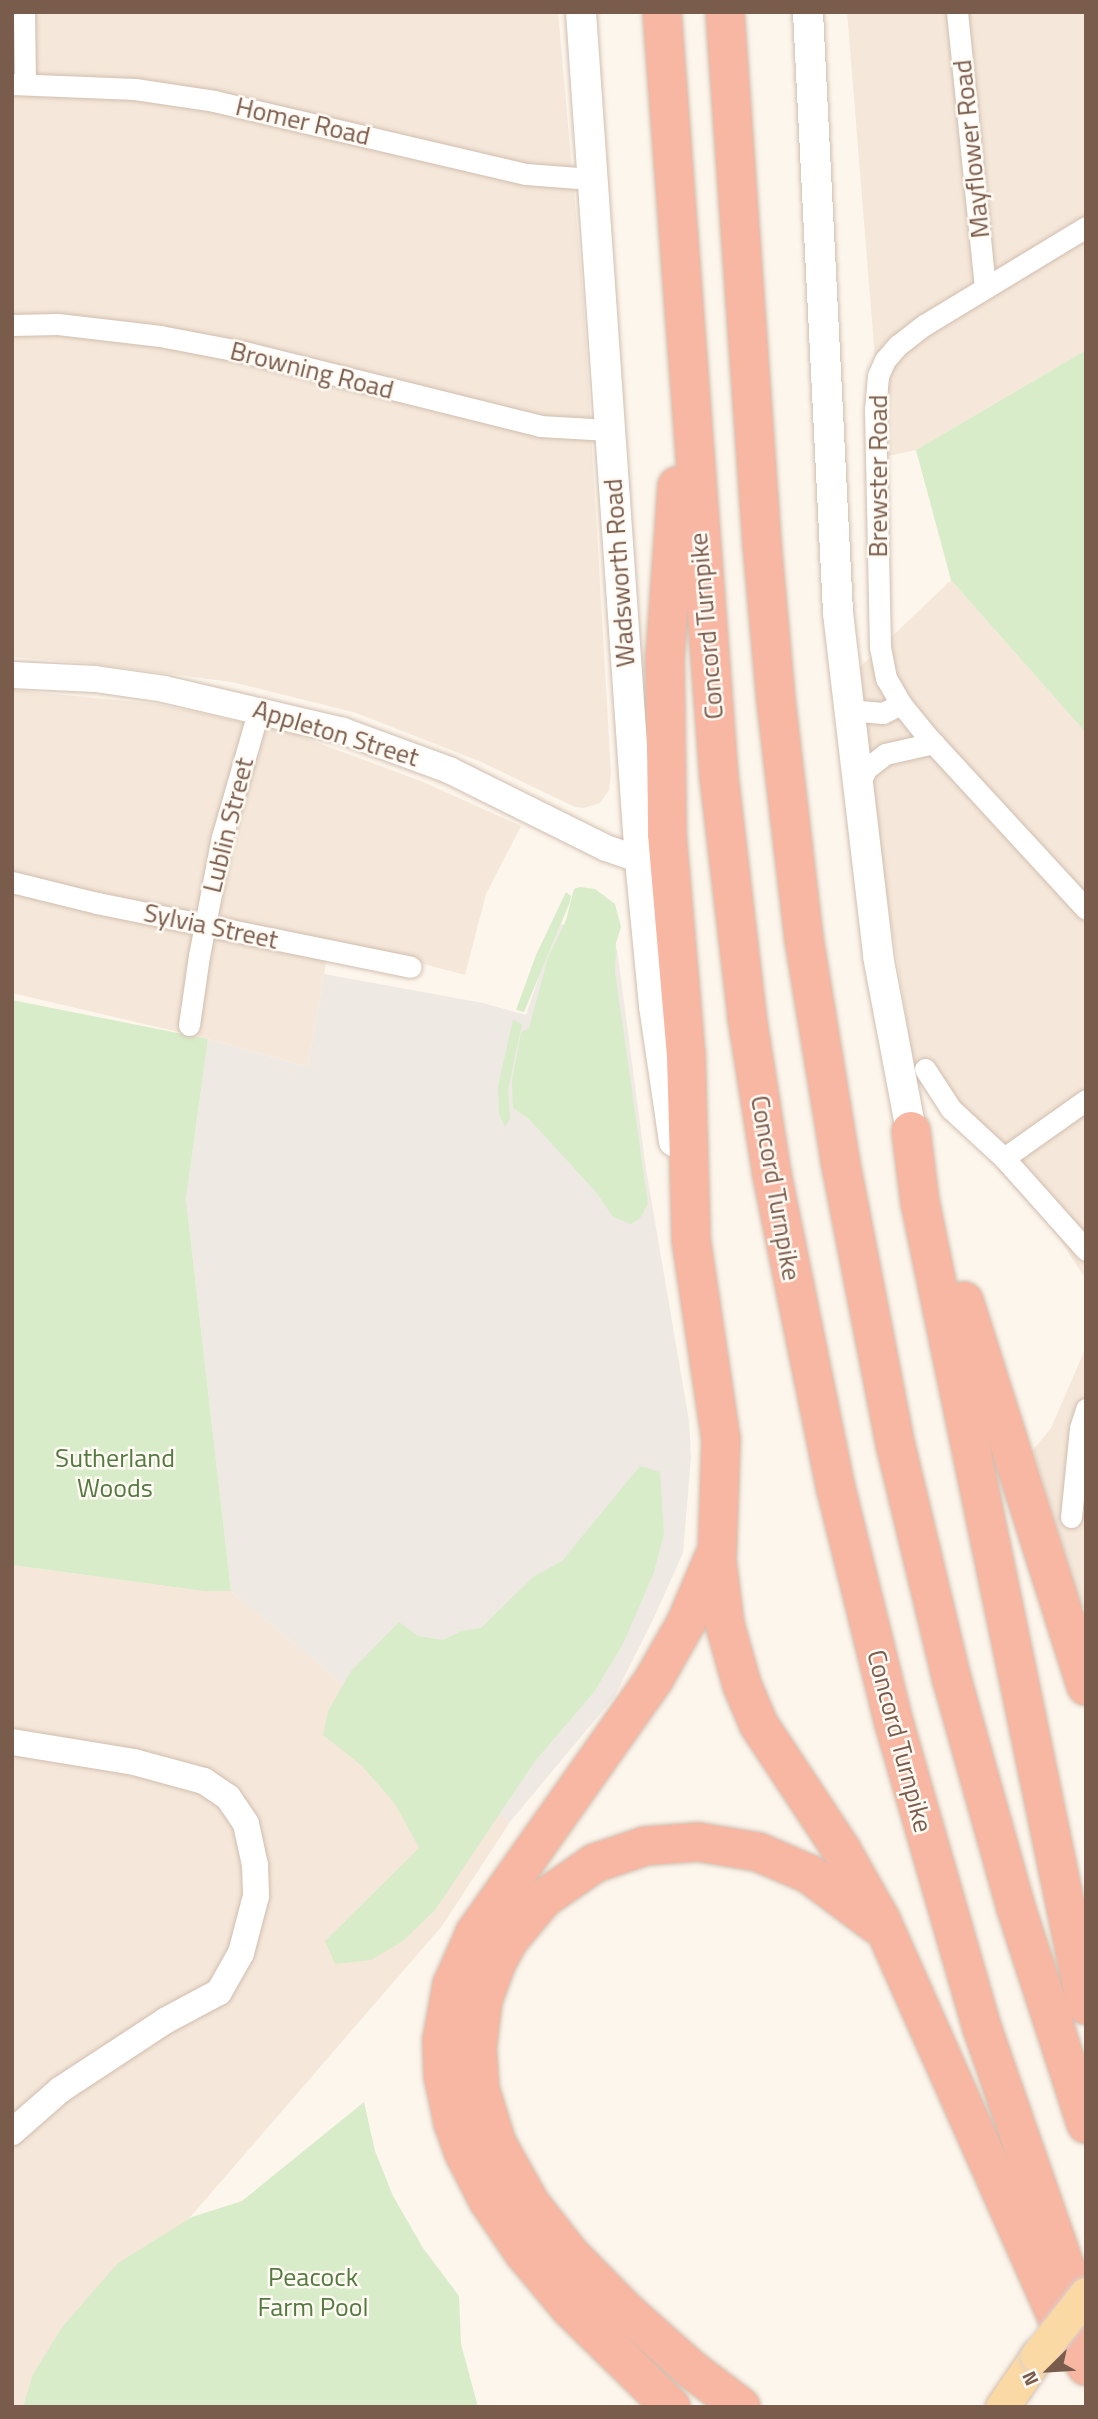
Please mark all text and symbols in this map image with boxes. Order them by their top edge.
street label: Mayflower Road [946,58,996,240]
street label: Homer Road [233,90,373,152]
street label: Browning Road [227,335,397,405]
street label: Brewster Road [862,395,894,557]
street label: Wadsworth Road [597,478,641,668]
street label: Concord Turnpike [682,531,730,721]
street label: Appleton Street [249,693,423,773]
street label: Lublin Street [196,754,260,896]
street label: Sylvia Street [141,897,281,955]
street label: Concord Turnpike [744,1093,808,1283]
park label: Sutherland Woods [55,1442,175,1504]
street label: Concord Turnpike [861,1646,939,1836]
park label: Peacock Farm Pool [257,2261,369,2322]
north arrow [1014,2335,1084,2405]
text: N [1013,2367,1045,2391]

